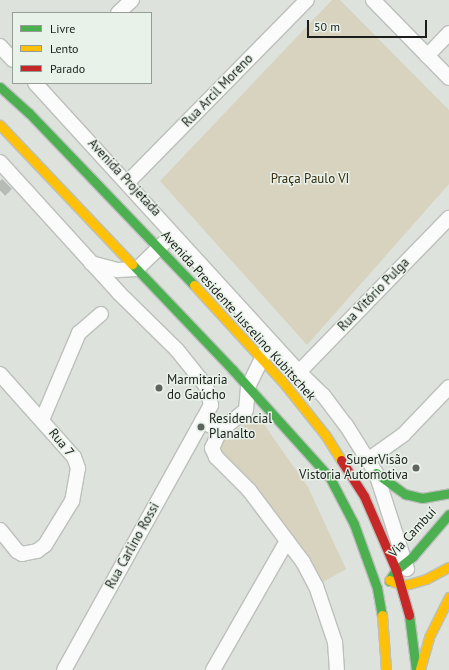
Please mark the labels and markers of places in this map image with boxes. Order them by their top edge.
place label: Marmitaria do Gaúcho [167,373,227,404]
marker: Marmitaria do Gaúcho [154,383,164,393]
place label: Residencial Planalto [209,412,272,443]
marker: Residencial Planalto [196,422,206,432]
place label: SuperVisão Vistoria Automotiva [299,453,408,484]
marker: SuperVisão Vistoria Automotiva [411,463,421,473]

